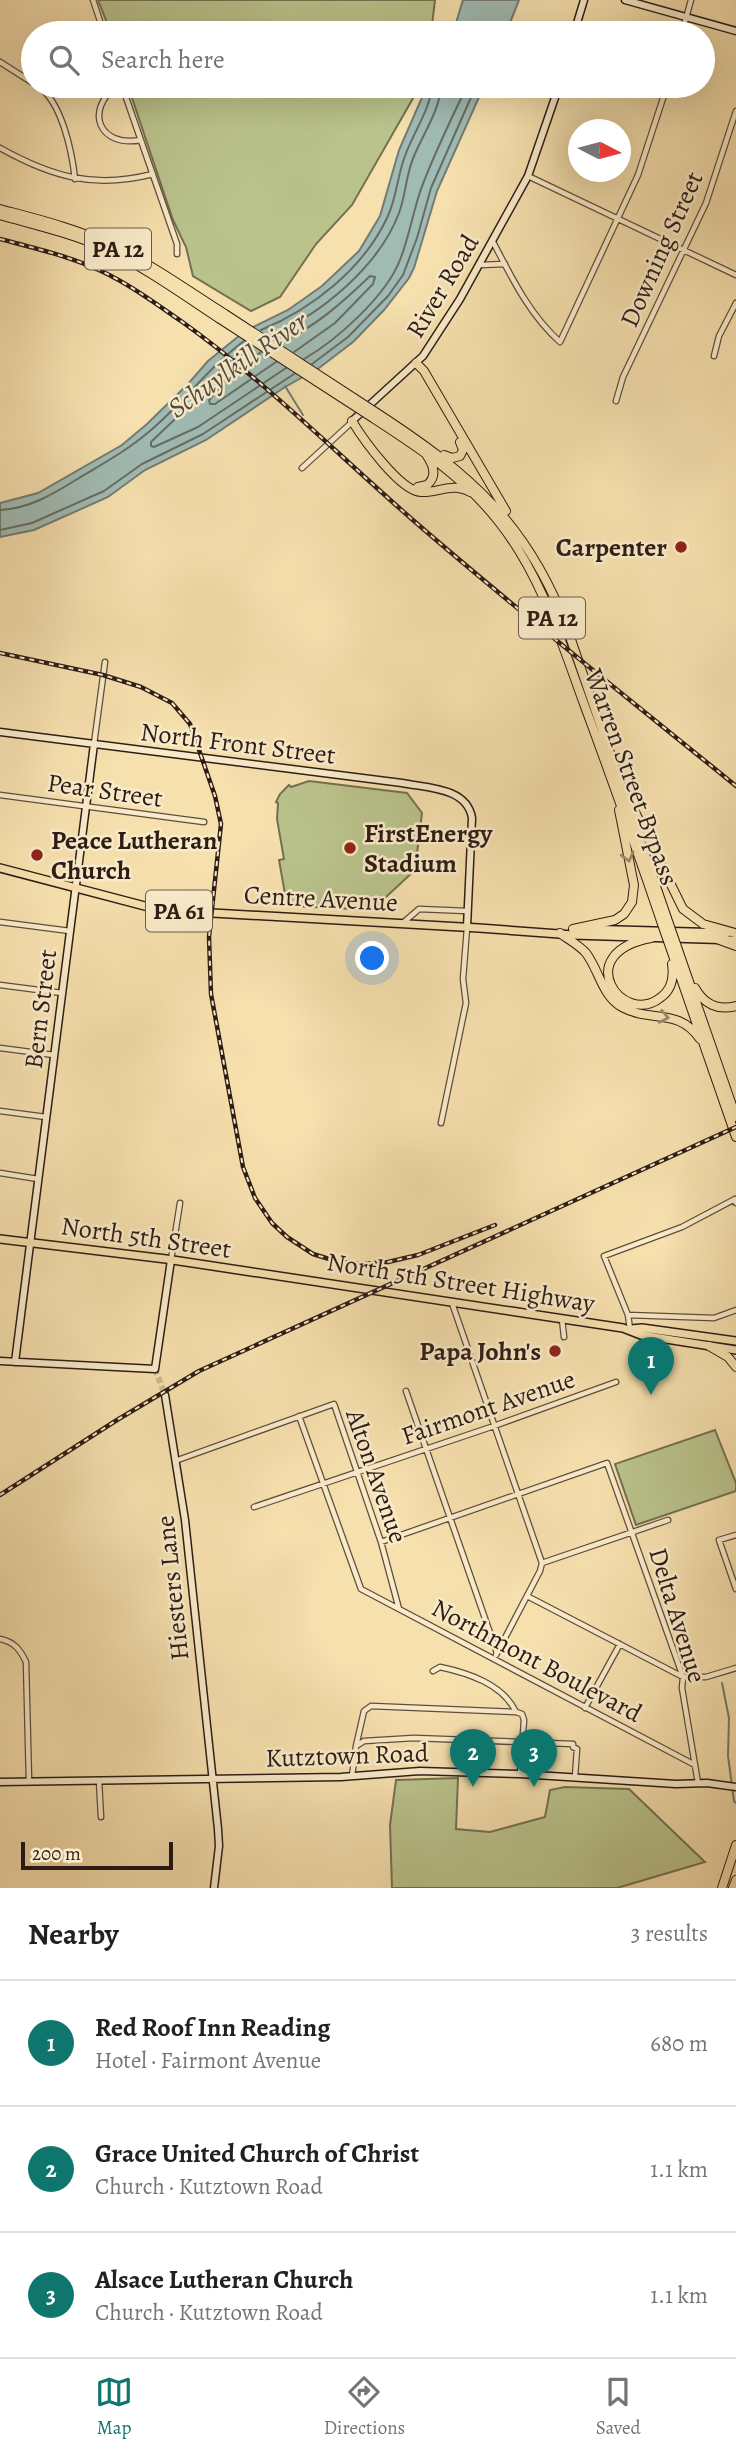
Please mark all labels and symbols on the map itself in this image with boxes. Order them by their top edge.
north arrow [568,119,631,182]
street label: Downing Street [611,165,712,333]
road number: PA 12 [85,228,151,270]
street label: River Road [398,228,487,345]
water label: Schuylkill River [160,302,316,427]
place label: Carpenter [556,530,667,565]
marker: Carpenter [673,539,689,555]
road number: PA 12 [519,598,585,638]
street label: Warren Street Bypass [576,663,687,890]
street label: North Front Street [139,714,338,773]
street label: Pear Street [45,765,165,816]
place label: FirstEnergy Stadium [364,816,493,881]
place label: Peace Lutheran Church [51,823,218,888]
marker: FirstEnergy Stadium [342,840,358,856]
marker: Peace Lutheran Church [29,847,45,863]
one-way arrow [620,851,634,863]
street label: Centre Avenue [243,877,399,920]
road number: PA 61 [146,890,212,931]
your location [355,941,389,975]
street label: Bern Street [16,947,65,1071]
one-way arrow [658,1008,670,1023]
street label: North 5th Street [59,1208,234,1267]
street label: North 5th Street Highway [324,1244,598,1321]
place label: Papa John's [419,1334,541,1369]
pin: 1 [628,1337,674,1395]
marker: Papa John's [547,1343,563,1359]
street label: Fairmont Avenue [397,1361,580,1454]
street label: Alton Avenue [337,1404,416,1548]
street label: Hiesters Lane [147,1514,198,1662]
street label: Delta Avenue [640,1543,715,1687]
street label: Northmont Boulevard [426,1590,648,1731]
pin: 2 [450,1729,496,1787]
pin: 3 [511,1729,557,1787]
street label: Kutztown Road [265,1735,429,1776]
scale bar [21,1839,173,1871]

